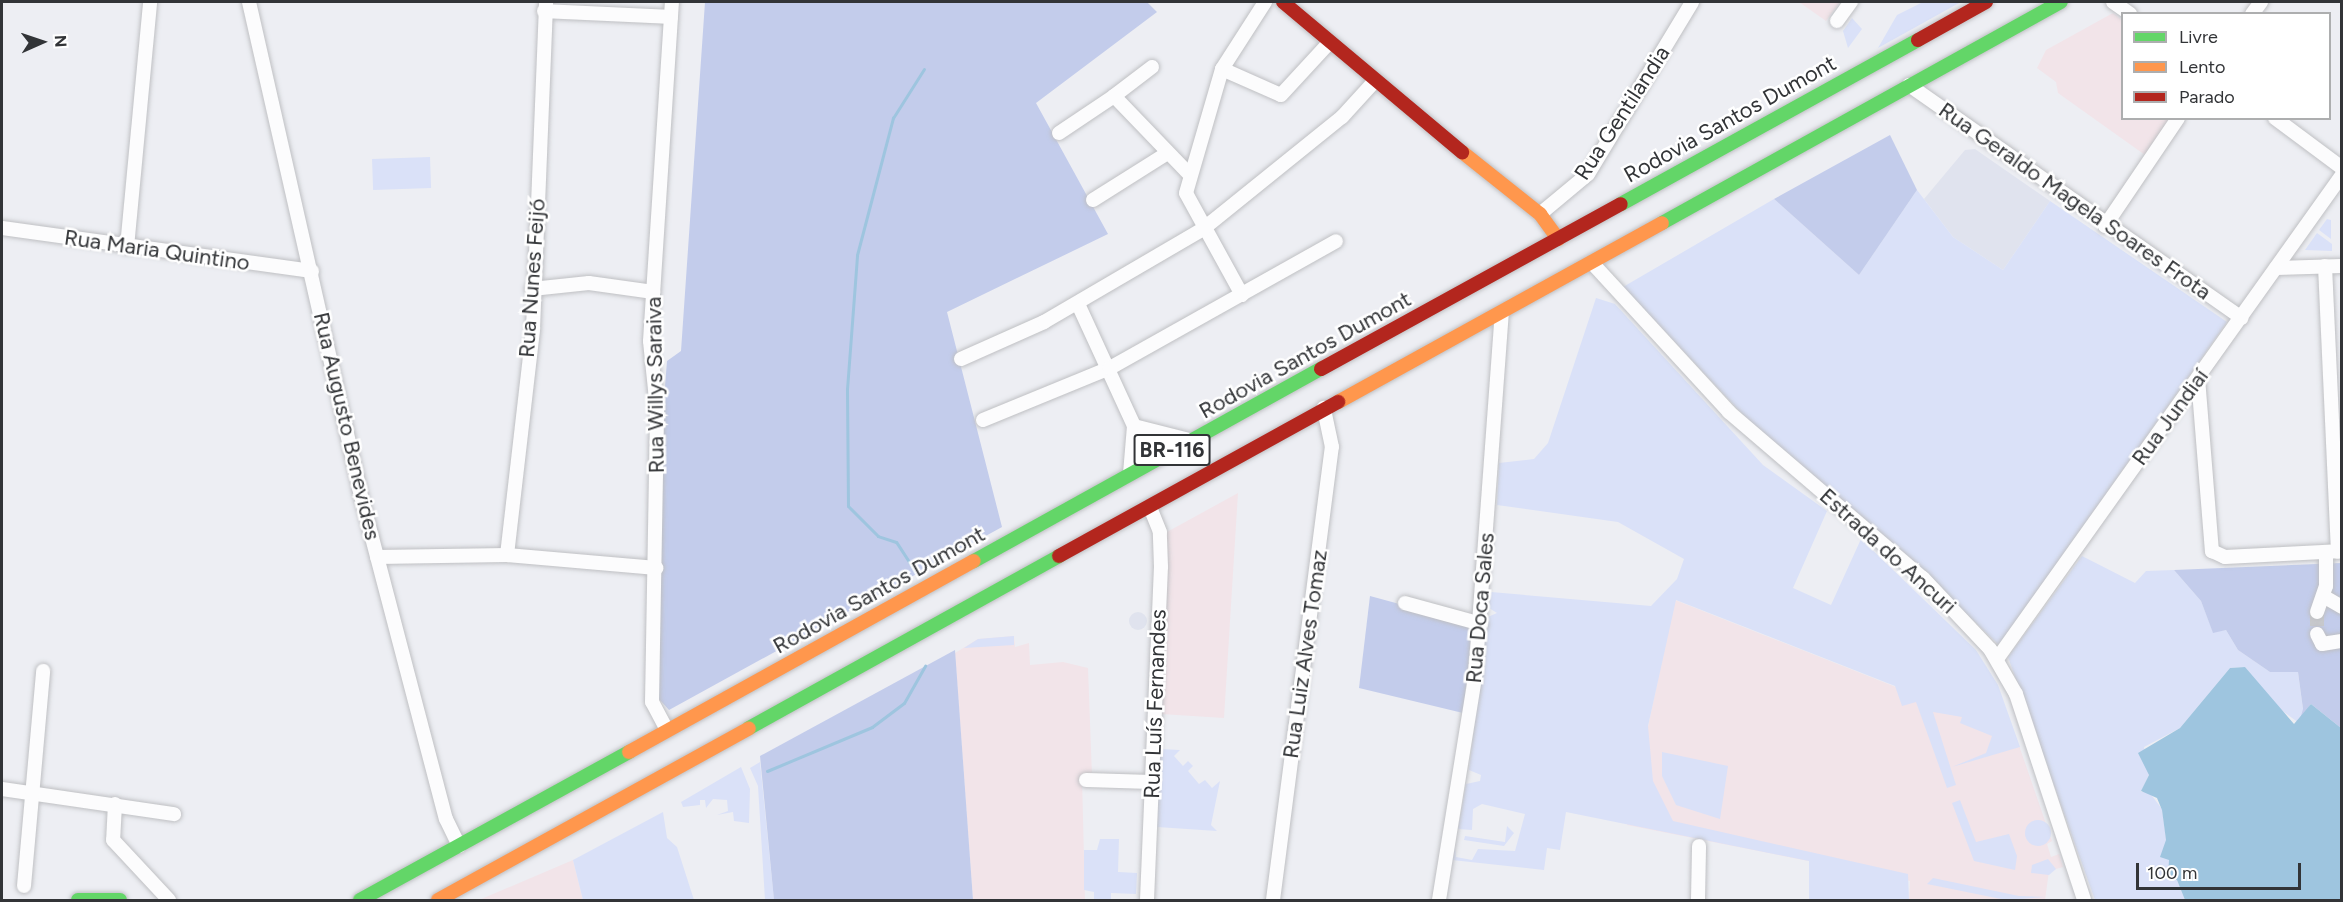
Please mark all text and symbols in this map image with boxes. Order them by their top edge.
north arrow [12,12,72,72]
legend [2121,12,2331,120]
text: Livre [2179,26,2218,48]
text: N [51,34,70,48]
street label: Rua Gentilandia [1569,41,1675,185]
street label: Rodovia Santos Dumont [1619,50,1841,188]
text: Lento [2179,56,2225,78]
text: Parado [2179,86,2235,108]
street label: Rua Geraldo Magela Soares Frota [1934,97,2216,305]
street label: Rua Nunes Feijó [513,197,551,359]
street label: Rua Maria Quintino [63,224,251,276]
street label: Rodovia Santos Dumont [1194,286,1416,424]
street label: Rua Willys Saraiva [640,296,670,474]
street label: Rua Augusto Benevides [308,310,386,542]
street label: Rua Jundiaí [2126,364,2214,470]
road number: BR-116 [1133,432,1211,468]
street label: Estrada do Ancuri [1814,483,1962,619]
street label: Rodovia Santos Dumont [768,521,990,659]
street label: Rua Doca Sales [1460,532,1500,684]
street label: Rua Luiz Alves Tomaz [1277,548,1333,760]
street label: Rua Luís Fernandes [1139,609,1171,799]
scale bar [2139,851,2304,889]
text: 100 m [2147,862,2197,884]

